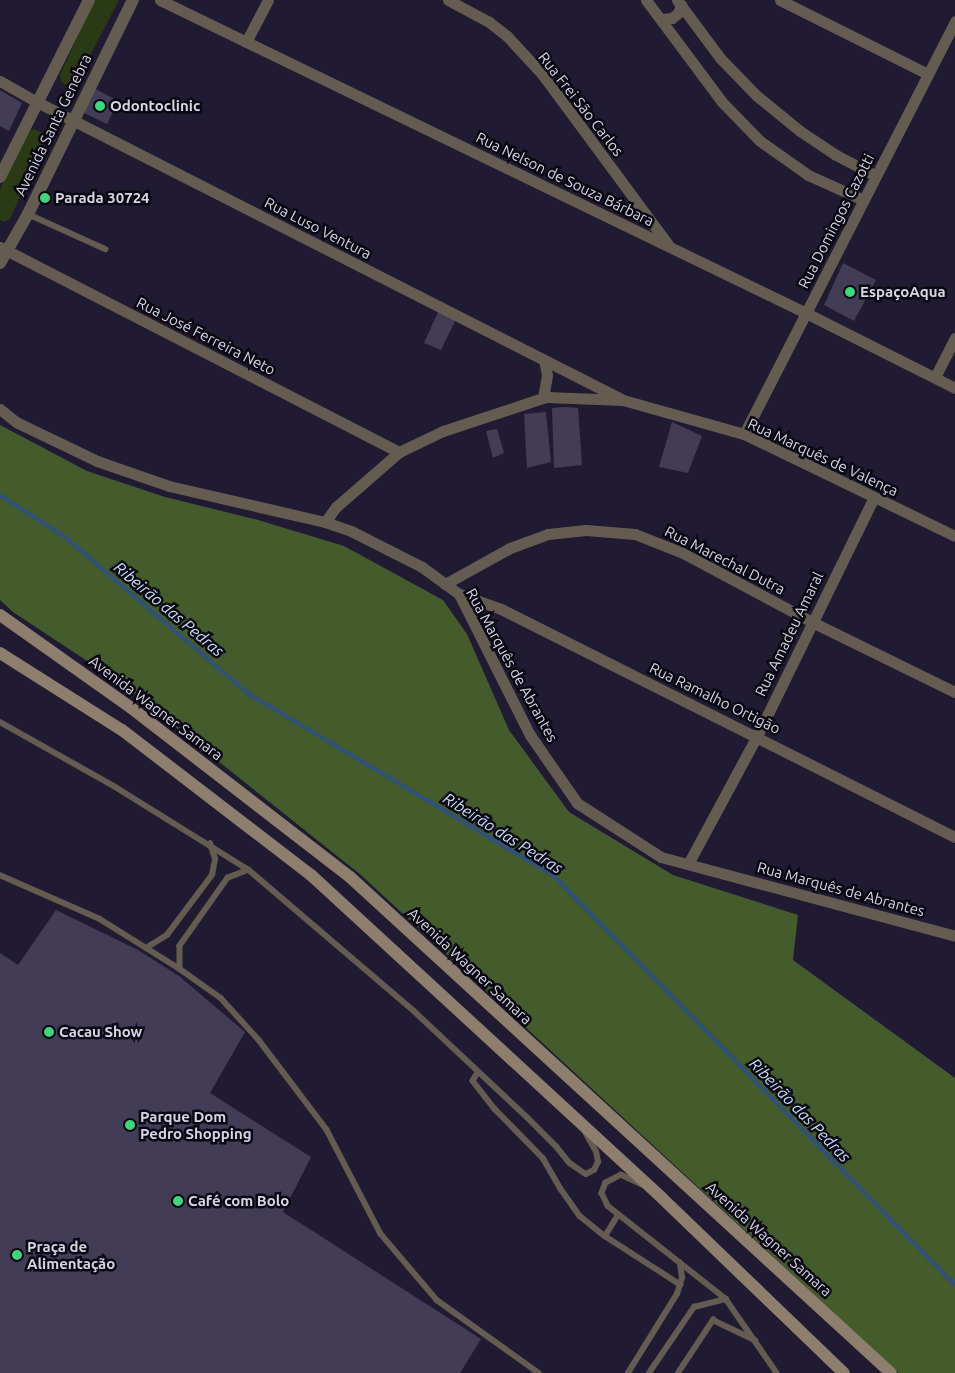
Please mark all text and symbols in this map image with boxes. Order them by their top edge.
street label: Rua Frei São Carlos [535,48,627,160]
street label: Avenida Santa Genebra [11,51,95,199]
place label: Odontoclinic [110,97,200,115]
marker: Odontoclinic [94,100,106,112]
street label: Rua Nelson de Souza Bárbara [473,128,657,230]
street label: Rua Domingos Cazotti [794,151,878,291]
place label: Parada 30724 [55,189,150,207]
marker: Parada 30724 [39,192,51,204]
street label: Rua Luso Ventura [262,193,374,263]
place label: EspaçoAqua [860,283,946,301]
marker: EspaçoAqua [844,286,856,298]
street label: Rua José Ferreira Neto [134,293,278,379]
street label: Rua Marquês de Valença [745,414,901,500]
street label: Rua Marechal Dutra [662,522,788,598]
water label: Ribeirão das Pedras [110,558,228,660]
street label: Rua Amadeu Amaral [751,569,827,699]
street label: Rua Marquês de Abrantes [462,585,562,745]
street label: Avenida Wagner Samara [86,652,226,764]
street label: Rua Ramalho Ortigão [647,658,783,738]
water label: Ribeirão das Pedras [440,788,566,878]
street label: Rua Marquês de Abrantes [755,858,927,920]
street label: Avenida Wagner Samara [404,904,536,1028]
place label: Cacau Show [59,1023,142,1041]
marker: Cacau Show [43,1026,55,1038]
water label: Ribeirão das Pedras [745,1054,855,1166]
place label: Parque Dom Pedro Shopping [140,1107,252,1142]
marker: Parque Dom Pedro Shopping [124,1119,136,1131]
street label: Avenida Wagner Samara [703,1178,835,1300]
place label: Café com Bolo [188,1192,289,1210]
marker: Café com Bolo [172,1195,184,1207]
place label: Praça de Alimentação [27,1237,115,1272]
marker: Praça de Alimentação [11,1249,23,1261]

